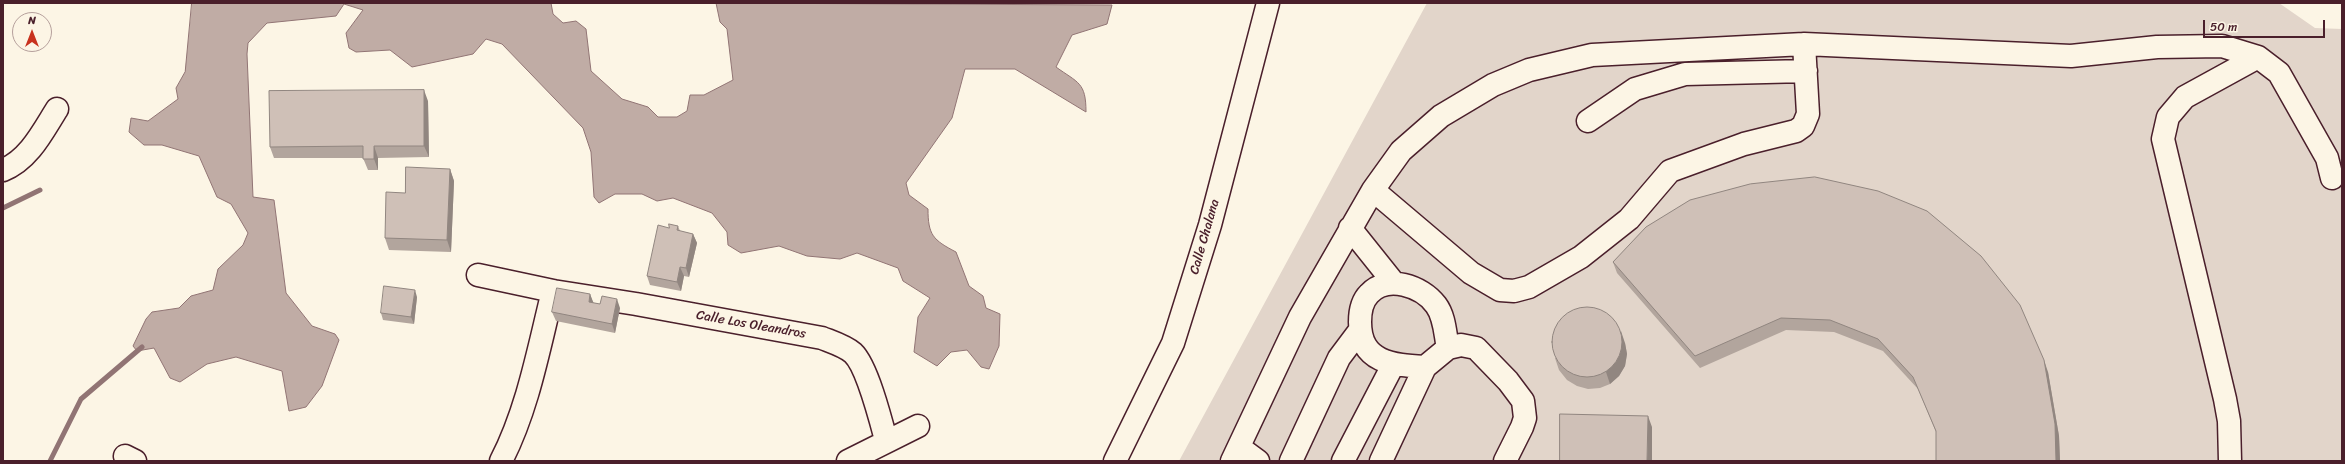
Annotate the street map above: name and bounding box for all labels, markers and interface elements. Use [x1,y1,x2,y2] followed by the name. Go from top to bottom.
[28,11,36,30] text: N
[12,12,52,52] north arrow
[2205,12,2327,38] scale bar
[2210,16,2237,38] text: 50 m
[1187,198,1223,276] street label: Calle Chalana
[695,308,807,342] street label: Calle Los Oleandros

